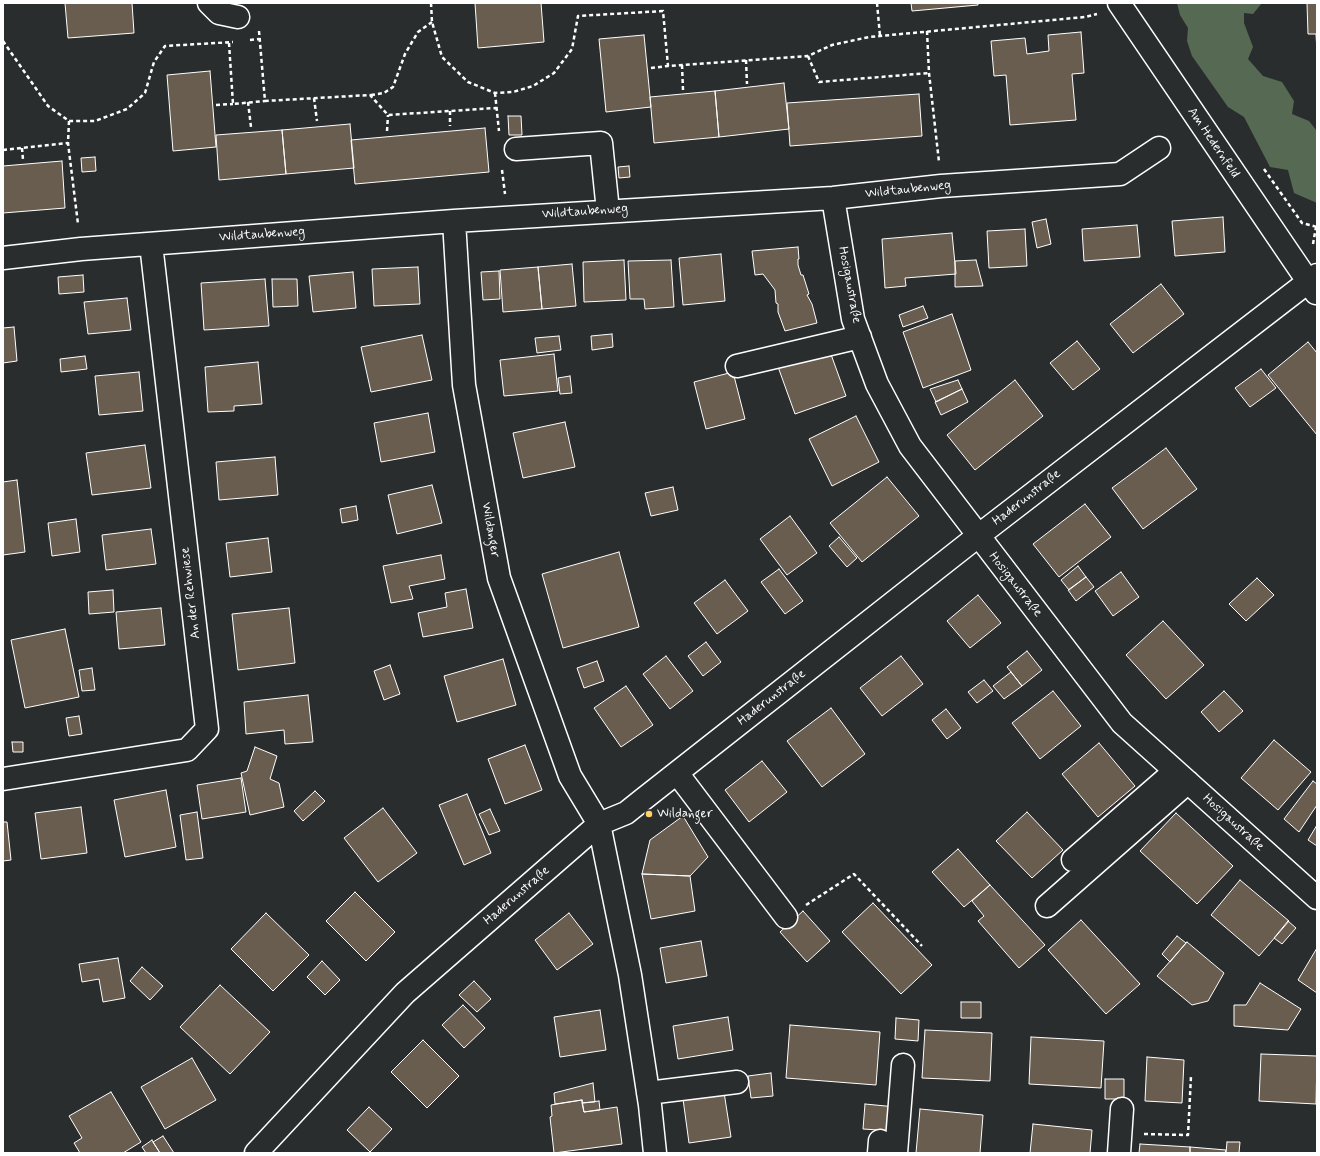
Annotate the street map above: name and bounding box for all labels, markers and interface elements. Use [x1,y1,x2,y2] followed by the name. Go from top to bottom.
[1184,105,1242,181] street label: Am Hedernfeld
[864,178,952,202] street label: Wildtaubenweg
[541,201,629,223] street label: Wildtaubenweg
[218,224,306,246] street label: Wildtaubenweg
[834,245,864,325] street label: Hosigaustraße
[990,467,1064,529] street label: Haderunstraße
[477,501,503,559] street label: Wildanger
[178,546,204,640] street label: An der Rehwiese
[985,549,1045,621] street label: Hosigaustraße
[735,667,809,729] street label: Haderunstraße
[1199,791,1267,855] street label: Hosigaustraße
[657,806,713,822] place label: Wildanger
[644,809,654,819] marker: Wildanger
[481,863,553,929] street label: Haderunstraße

